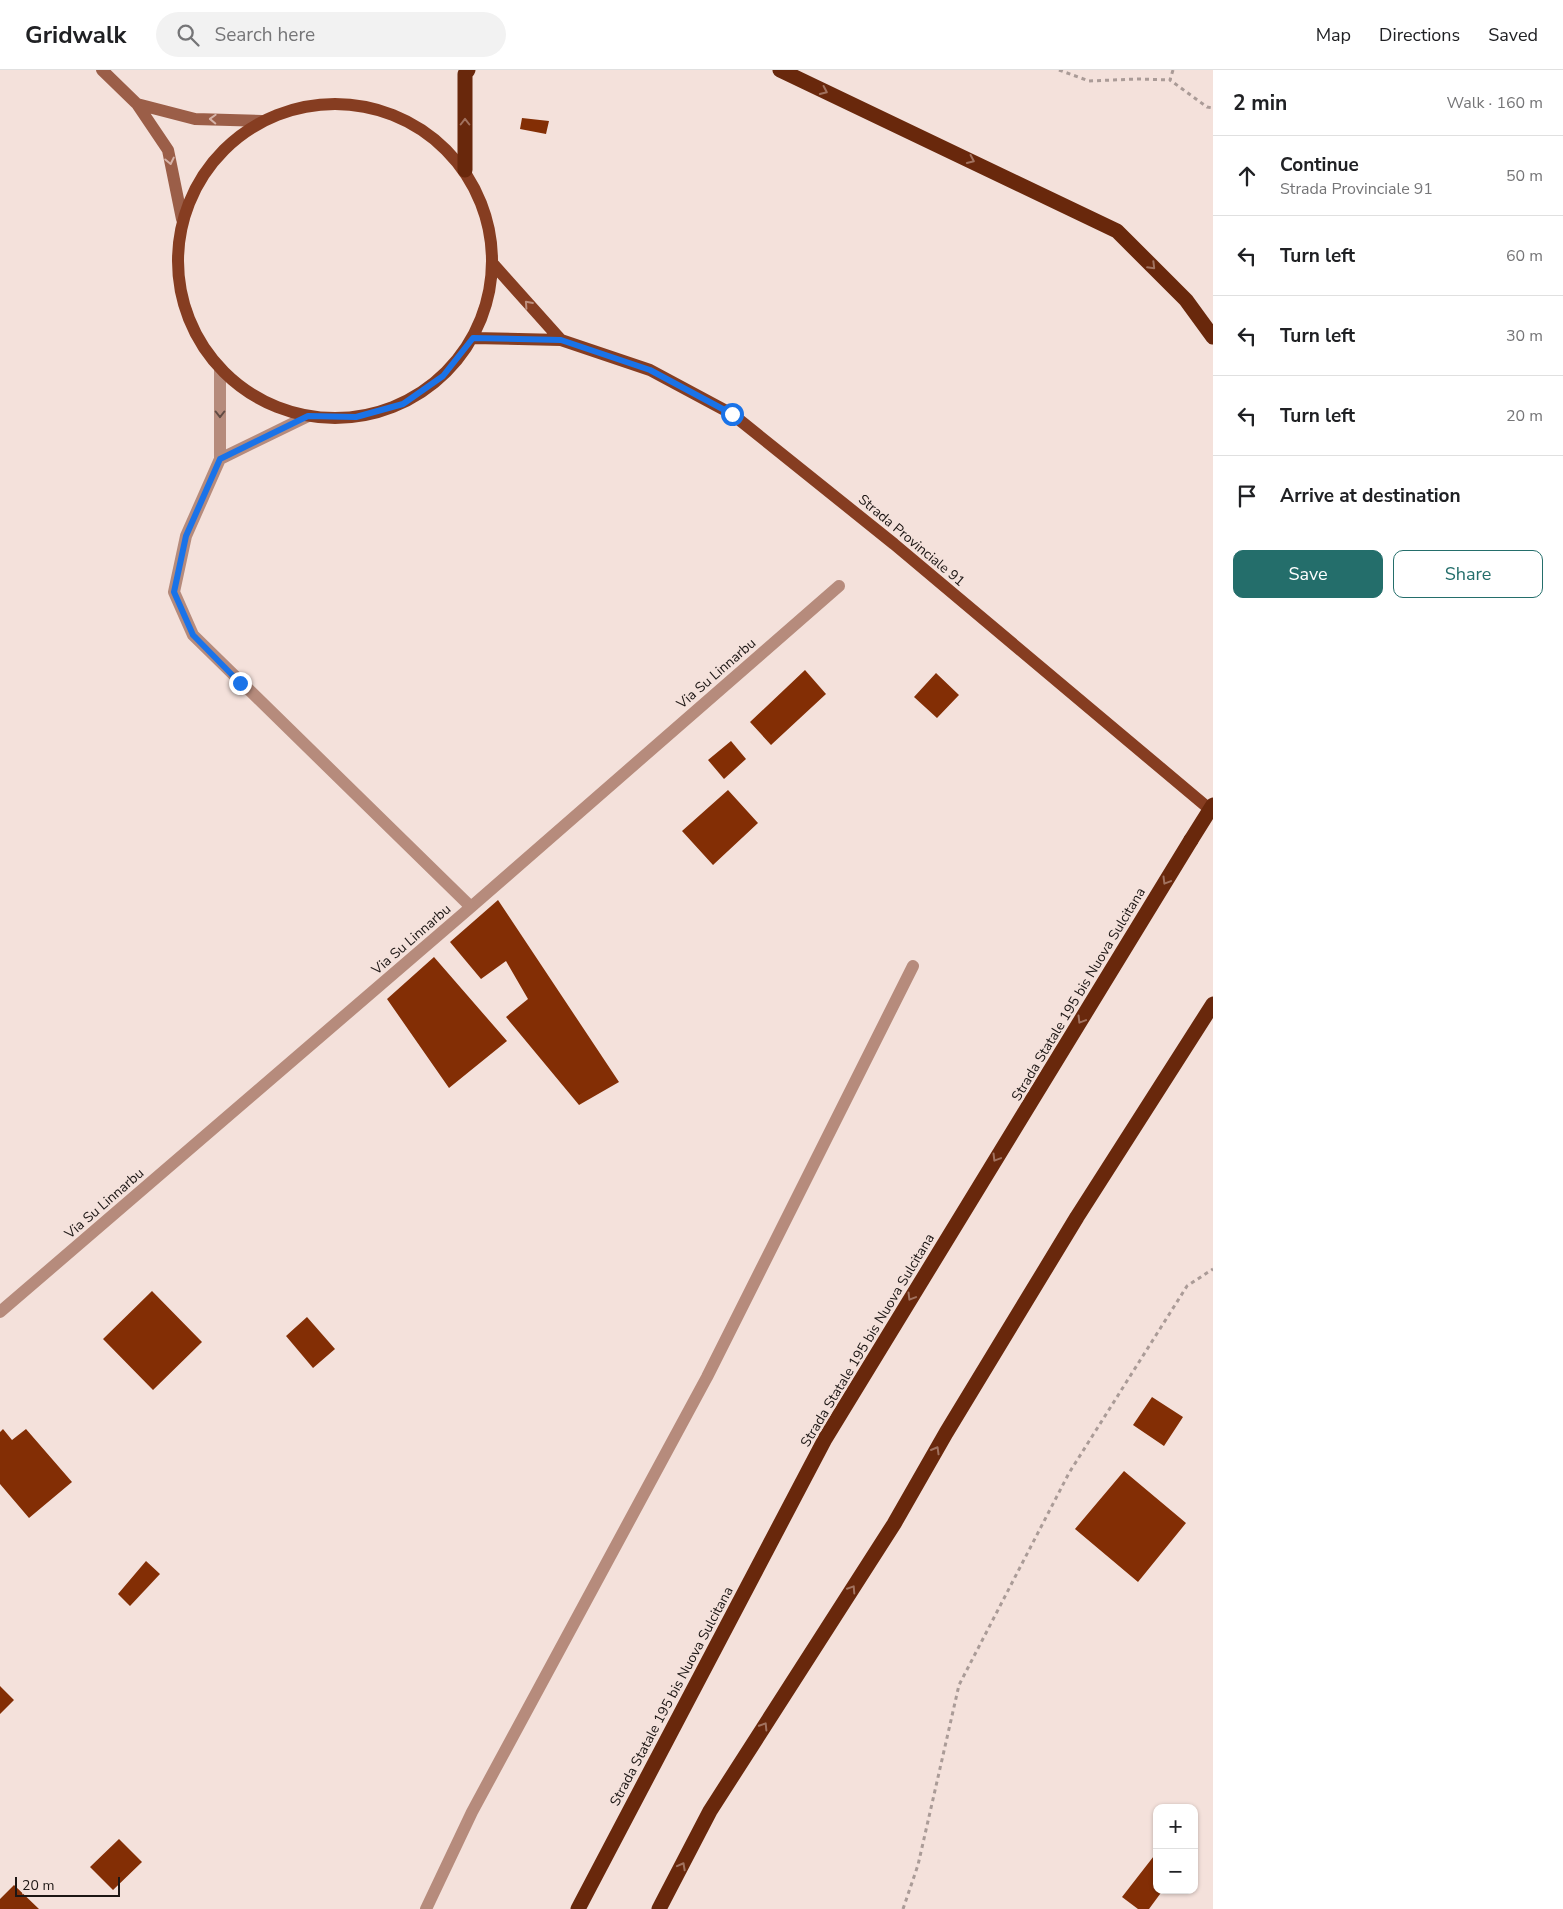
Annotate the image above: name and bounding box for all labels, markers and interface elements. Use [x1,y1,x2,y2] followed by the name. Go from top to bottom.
[156,12,506,57] search box
[25,19,126,51] text: Gridwalk
[174,21,202,49] icon: search
[214,22,315,48] text: Search here
[1316,23,1351,47] text: Map
[1379,23,1460,47] text: Directions
[1488,23,1538,47] text: Saved
[819,85,828,95] one-way arrow
[1233,89,1287,117] text: 2 min
[1447,92,1543,114] text: Walk · 160 m
[209,114,217,125] one-way arrow
[460,117,470,125] one-way arrow
[1280,152,1359,178] text: Continue
[966,154,975,164] one-way arrow
[164,156,175,165] one-way arrow
[1233,162,1261,190] icon: ahead
[1506,165,1543,187] text: 50 m
[1280,178,1433,200] text: Strada Provinciale 91
[1233,242,1261,270] icon: left
[1280,243,1355,269] text: Turn left
[1506,245,1543,267] text: 60 m
[1146,260,1155,269] one-way arrow
[525,300,534,309] one-way arrow
[1233,322,1261,350] icon: left
[1280,323,1355,349] text: Turn left
[1506,325,1543,347] text: 30 m
[1233,402,1261,430] icon: left
[721,403,744,426] route start
[1280,403,1355,429] text: Turn left
[1506,405,1543,427] text: 20 m
[215,410,225,418] one-way arrow
[1233,482,1261,510] icon: arrive
[1280,483,1461,509] text: Arrive at destination
[854,490,969,591] street label: Strada Provinciale 91
[1233,550,1383,598] button: Save
[1393,550,1543,598] button: Share
[672,634,760,714] street label: Via Su Linnarbu
[229,672,252,695] route end
[1162,876,1172,885] one-way arrow
[1007,884,1150,1105] street label: Strada Statale 195 bis Nuova Sulcitana
[367,900,455,980] street label: Via Su Linnarbu
[1078,1014,1087,1023] one-way arrow
[993,1153,1003,1162] one-way arrow
[60,1164,148,1244] street label: Via Su Linnarbu
[796,1230,939,1451] street label: Strada Statale 195 bis Nuova Sulcitana
[908,1292,918,1301] one-way arrow
[930,1447,940,1456] one-way arrow
[605,1583,738,1809] street label: Strada Statale 195 bis Nuova Sulcitana
[845,1585,855,1594] one-way arrow
[758,1722,767,1731] one-way arrow
[1153,1804,1198,1894] map controls
[1153,1804,1198,1849] button: +
[1153,1849,1198,1894] button: −
[676,1862,686,1871] one-way arrow
[15,1874,120,1897] scale bar
[22,1876,54,1895] text: 20 m

